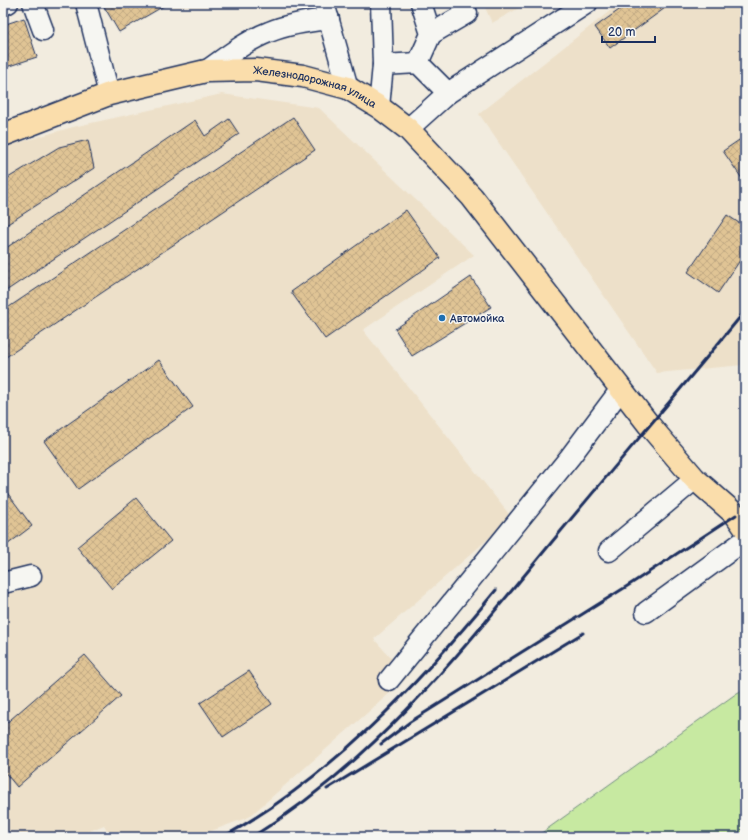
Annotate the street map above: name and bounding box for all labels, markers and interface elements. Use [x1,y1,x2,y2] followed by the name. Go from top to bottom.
[602,18,655,44] scale bar
[608,25,635,40] text: 20 m
[252,63,379,111] street label: Железнодорожная улица
[449,312,505,325] place label: Автомойка
[437,313,447,323] marker: Автомойка

